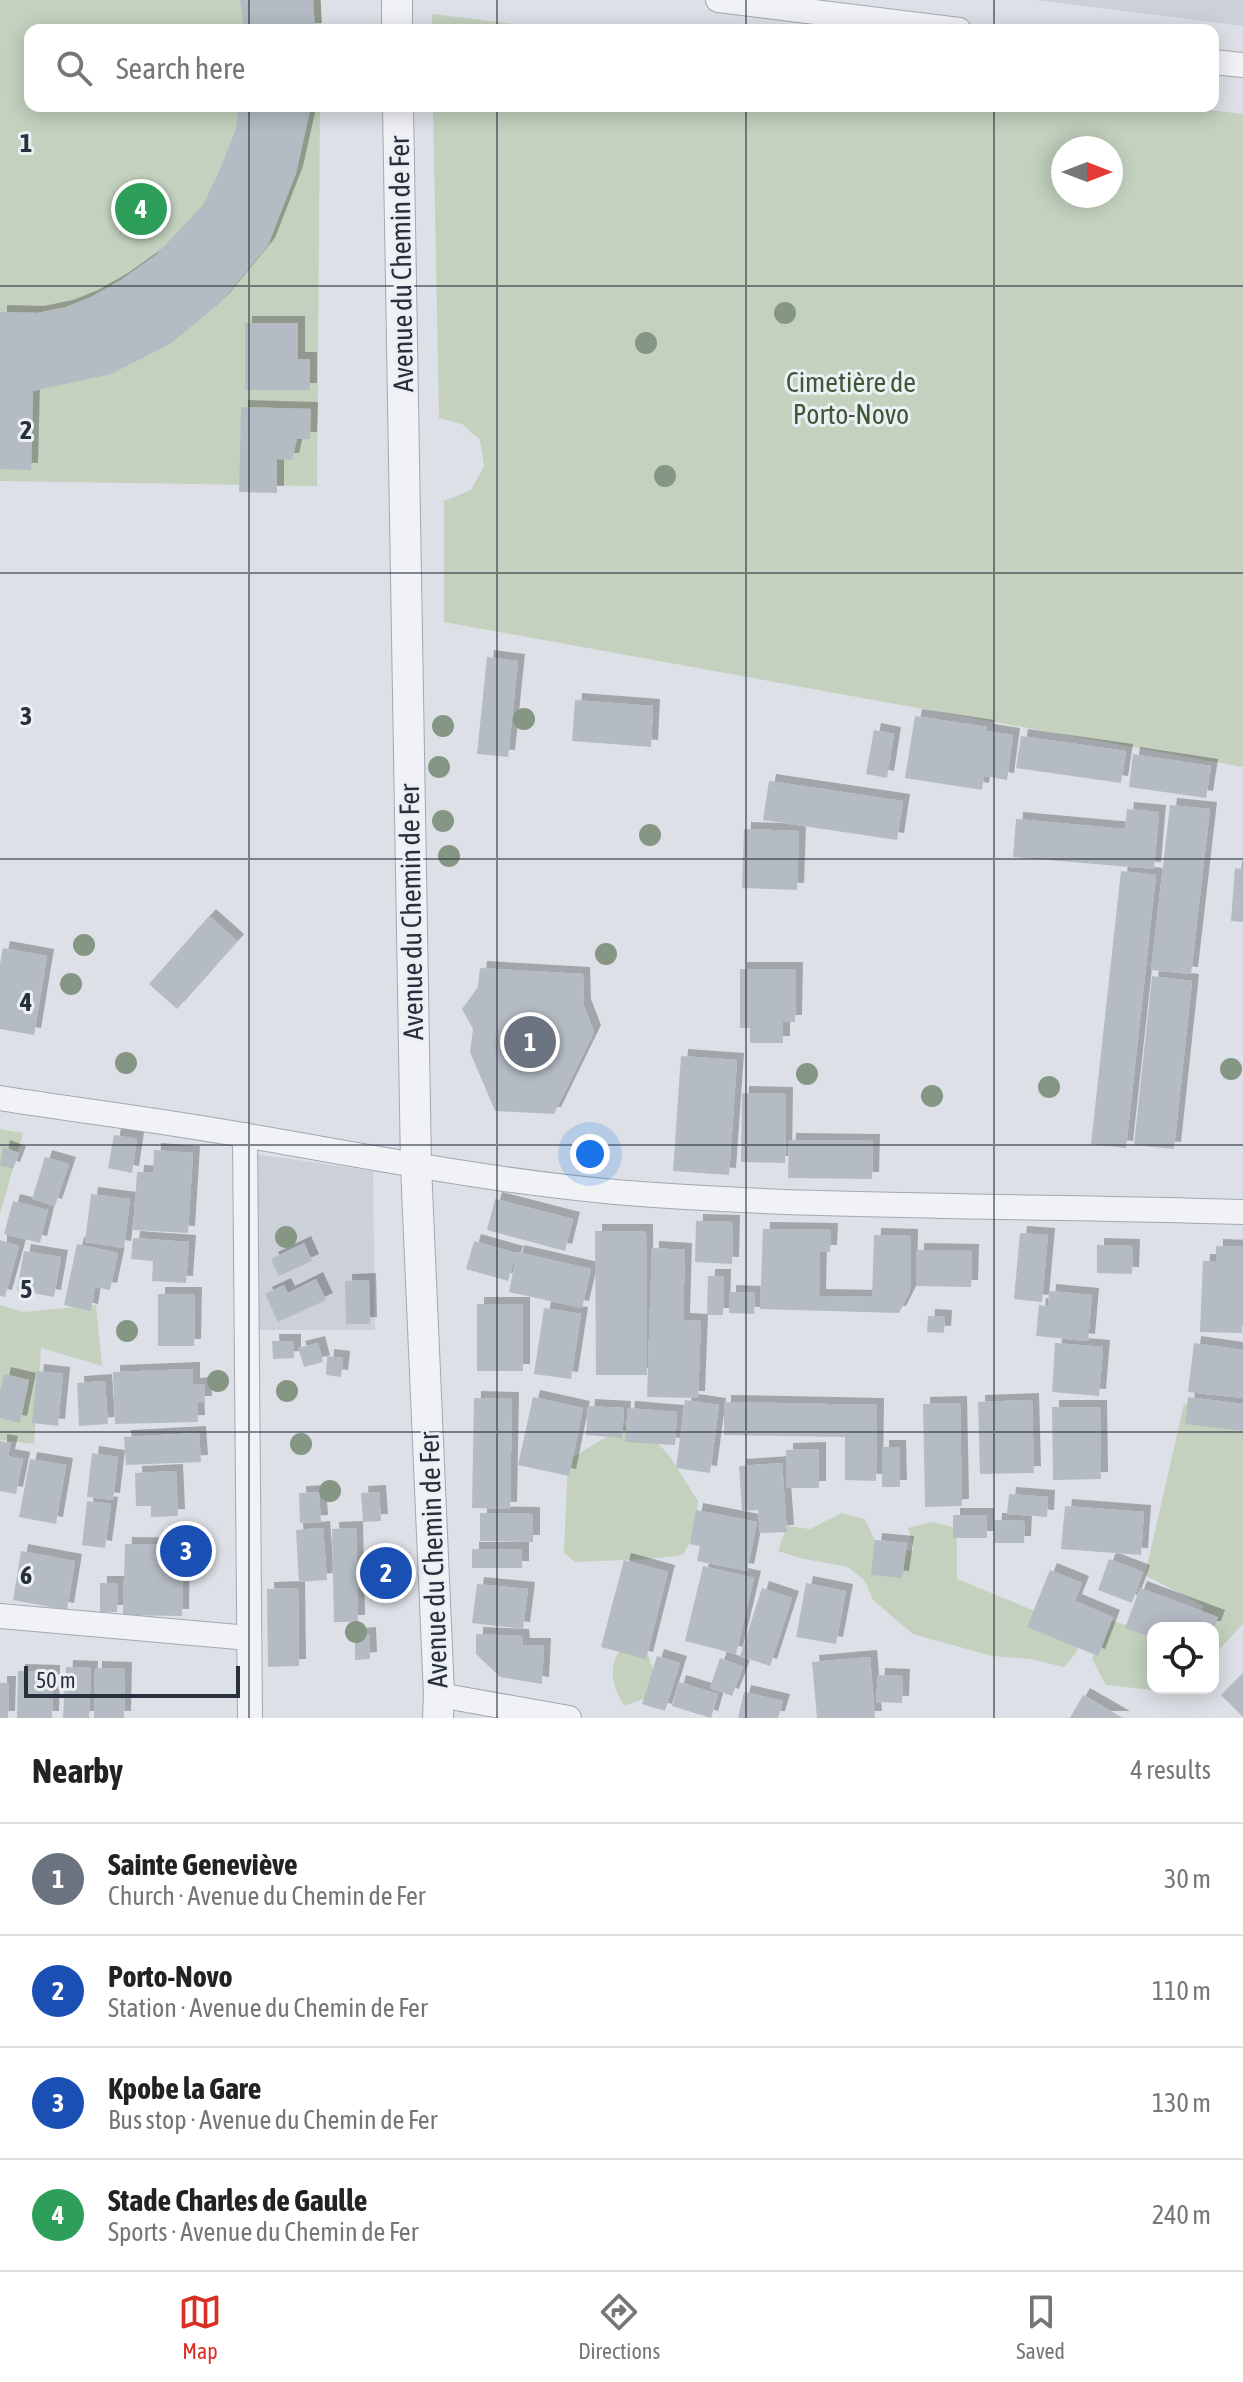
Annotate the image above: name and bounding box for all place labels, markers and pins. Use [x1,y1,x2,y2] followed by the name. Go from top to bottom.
[115,179,167,239] pin: 4
[504,1012,556,1072] pin: 1
[160,1521,212,1581] pin: 3
[360,1543,412,1603] pin: 2

